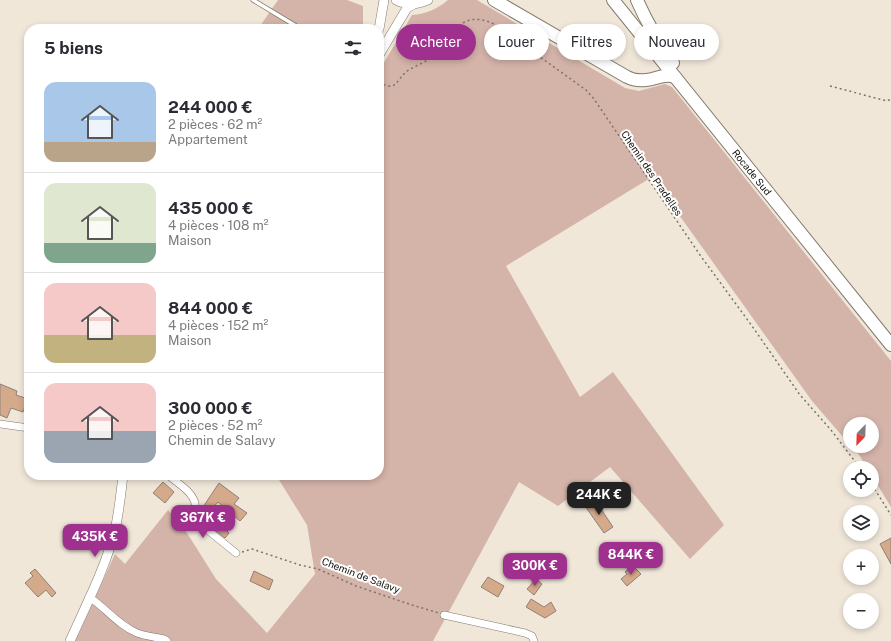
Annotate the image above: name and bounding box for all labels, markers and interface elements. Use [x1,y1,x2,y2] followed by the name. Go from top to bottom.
[396,24,476,60] chip: Acheter
[484,24,549,60] chip: Louer
[557,24,626,60] chip: Filtres
[634,24,719,60] chip: Nouveau
[342,37,364,59] icon: filters
[44,38,103,58] text: 5 biens
[168,97,253,117] text: 244 000 €
[76,98,124,146] icon: home
[168,117,262,132] text: 2 pièces · 62 m²
[619,128,685,218] street label: Chemin des Pradelles
[168,132,248,147] text: Appartement
[730,147,774,197] street label: Rocade Sud
[168,198,253,218] text: 435 000 €
[76,199,124,247] icon: home
[168,218,269,233] text: 4 pièces · 108 m²
[168,233,211,248] text: Maison
[168,298,253,318] text: 844 000 €
[76,299,124,347] icon: home
[168,318,268,333] text: 4 pièces · 152 m²
[168,333,211,348] text: Maison
[168,398,253,418] text: 300 000 €
[76,399,124,447] icon: home
[843,417,879,453] north arrow
[843,417,879,629] map controls
[168,418,263,433] text: 2 pièces · 52 m²
[168,433,275,448] text: Chemin de Salavy
[843,461,879,497] button: locate
[566,482,632,516] pin: 244K €
[576,487,622,502] text: 244K €
[170,505,236,539] pin: 367K €
[843,505,879,541] button: layers
[180,510,226,525] text: 367K €
[62,524,128,558] pin: 435K €
[72,529,118,544] text: 435K €
[598,542,664,576] pin: 844K €
[608,547,654,562] text: 844K €
[843,549,879,585] button: +
[502,553,568,587] pin: 300K €
[320,555,402,596] street label: Chemin de Salavy
[512,558,558,573] text: 300K €
[843,593,879,629] button: −

